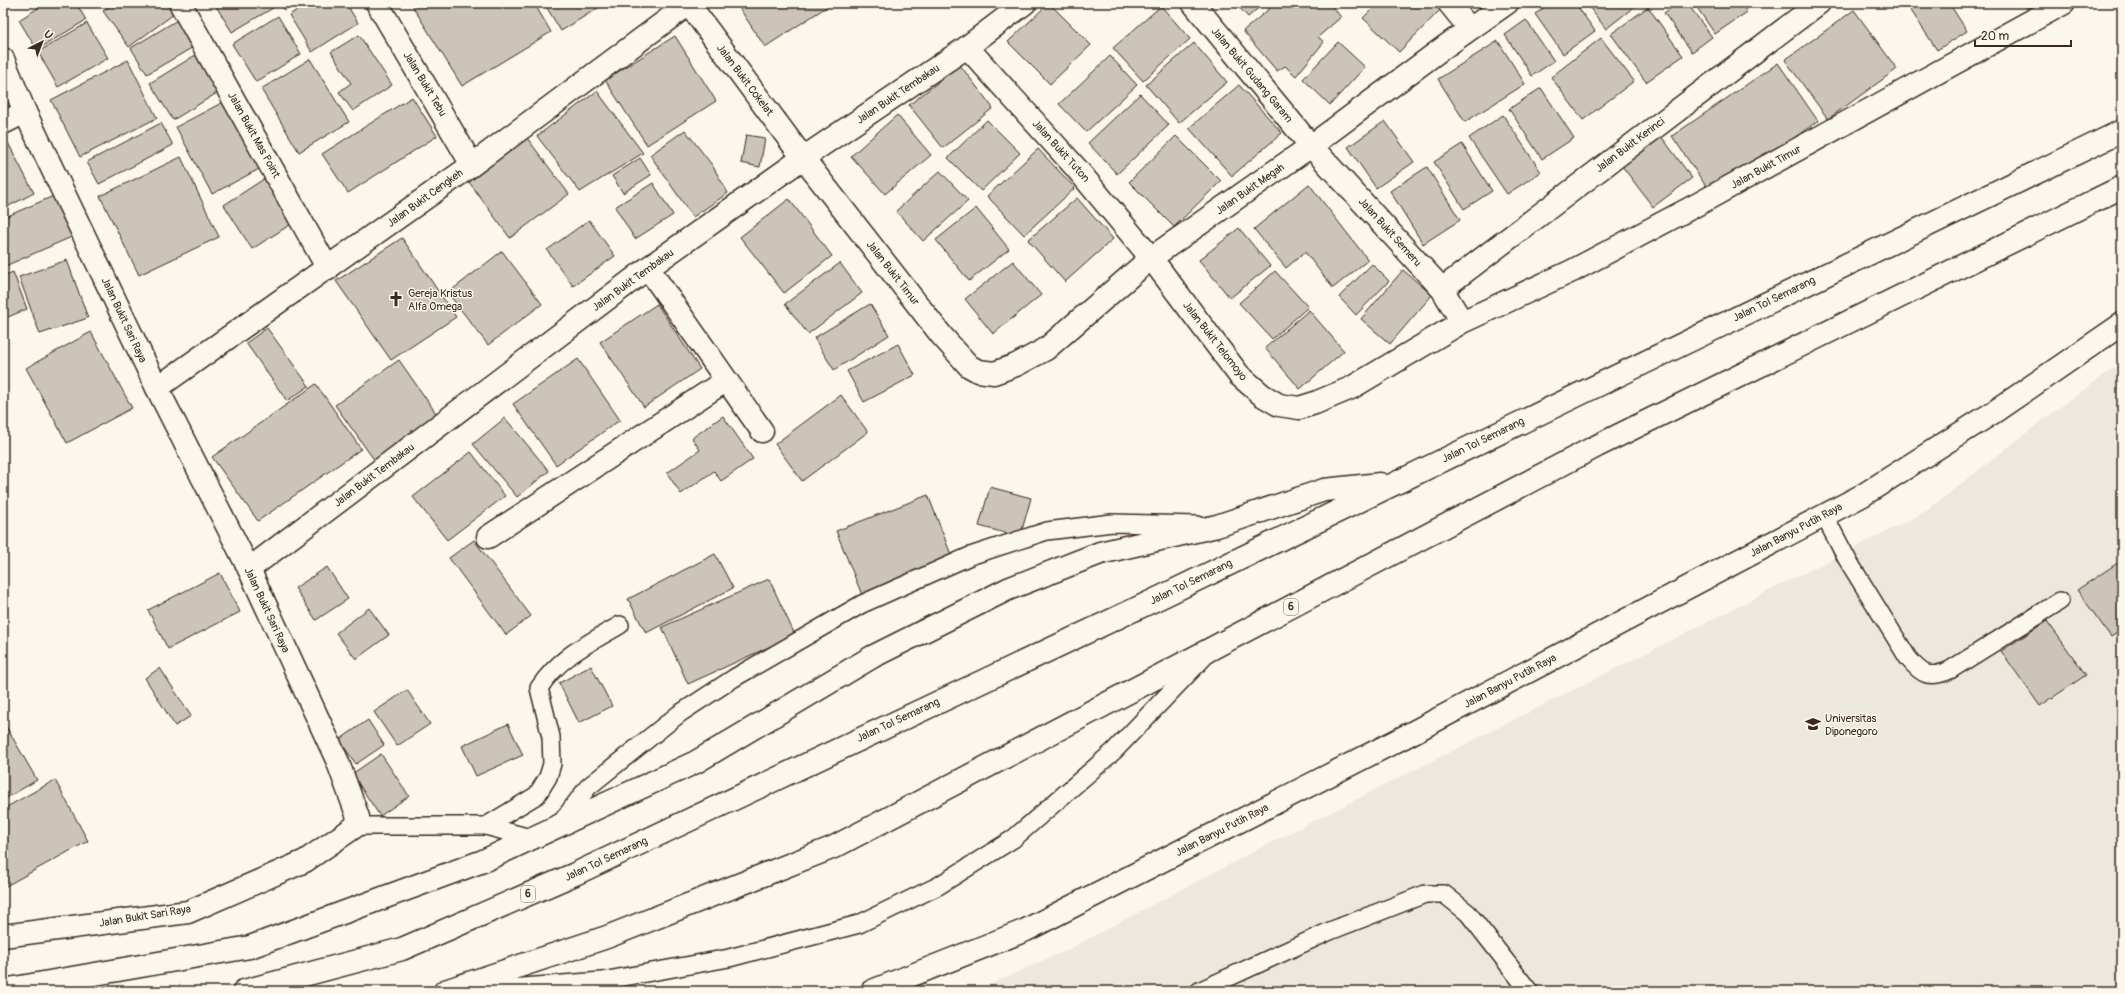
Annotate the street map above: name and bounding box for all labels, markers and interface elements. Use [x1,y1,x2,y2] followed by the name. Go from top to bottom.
[22,22,62,62] north arrow
[1975,22,2071,48] scale bar
[1208,25,1296,125] street label: Jalan Bukit Gudang Garam
[41,28,55,42] text: U
[1981,29,2010,44] text: 20 m
[714,42,776,119] street label: Jalan Bukit Cokelat
[401,49,449,119] street label: Jalan Bukit Tebu
[854,61,942,127] street label: Jalan Bukit Tembakau
[225,90,283,181] street label: Jalan Bukit Mas Point
[1593,115,1667,175] street label: Jalan Bukit Kerinci
[1030,117,1092,185] street label: Jalan Bukit Tuton
[1728,142,1804,192] street label: Jalan Bukit Timur
[1213,161,1287,217] street label: Jalan Bukit Megah
[385,166,465,230] street label: Jalan Bukit Cengkeh
[1356,195,1424,269] street label: Jalan Bukit Semeru
[864,238,922,308] street label: Jalan Bukit Timur
[590,246,676,314] street label: Jalan Bukit Tembakau
[1731,273,1818,325] street label: Jalan Tol Semarang
[99,275,149,365] street label: Jalan Bukit Sari Raya
[408,287,472,313] place label: Gereja Kristus Alfa Omega
[387,290,405,308] church icon: Gereja Kristus Alfa Omega
[1180,299,1250,383] street label: Jalan Bukit Telomoyo
[1440,414,1527,466] street label: Jalan Tol Semarang
[331,440,417,510] street label: Jalan Bukit Tembakau
[1748,500,1844,560] street label: Jalan Banyu Putih Raya
[1148,556,1235,608] street label: Jalan Tol Semarang
[242,565,292,655] street label: Jalan Bukit Sari Raya
[1284,599,1298,615] road number: 6
[1462,651,1558,711] street label: Jalan Banyu Putih Raya
[854,695,942,745] street label: Jalan Tol Semarang
[1825,712,1878,738] place label: Universitas Diponegoro
[1804,715,1822,733] school or university icon: Universitas Diponegoro
[1173,801,1271,859] street label: Jalan Banyu Putih Raya
[562,834,650,884] street label: Jalan Tol Semarang
[521,886,535,902] road number: 6
[98,902,192,930] street label: Jalan Bukit Sari Raya

